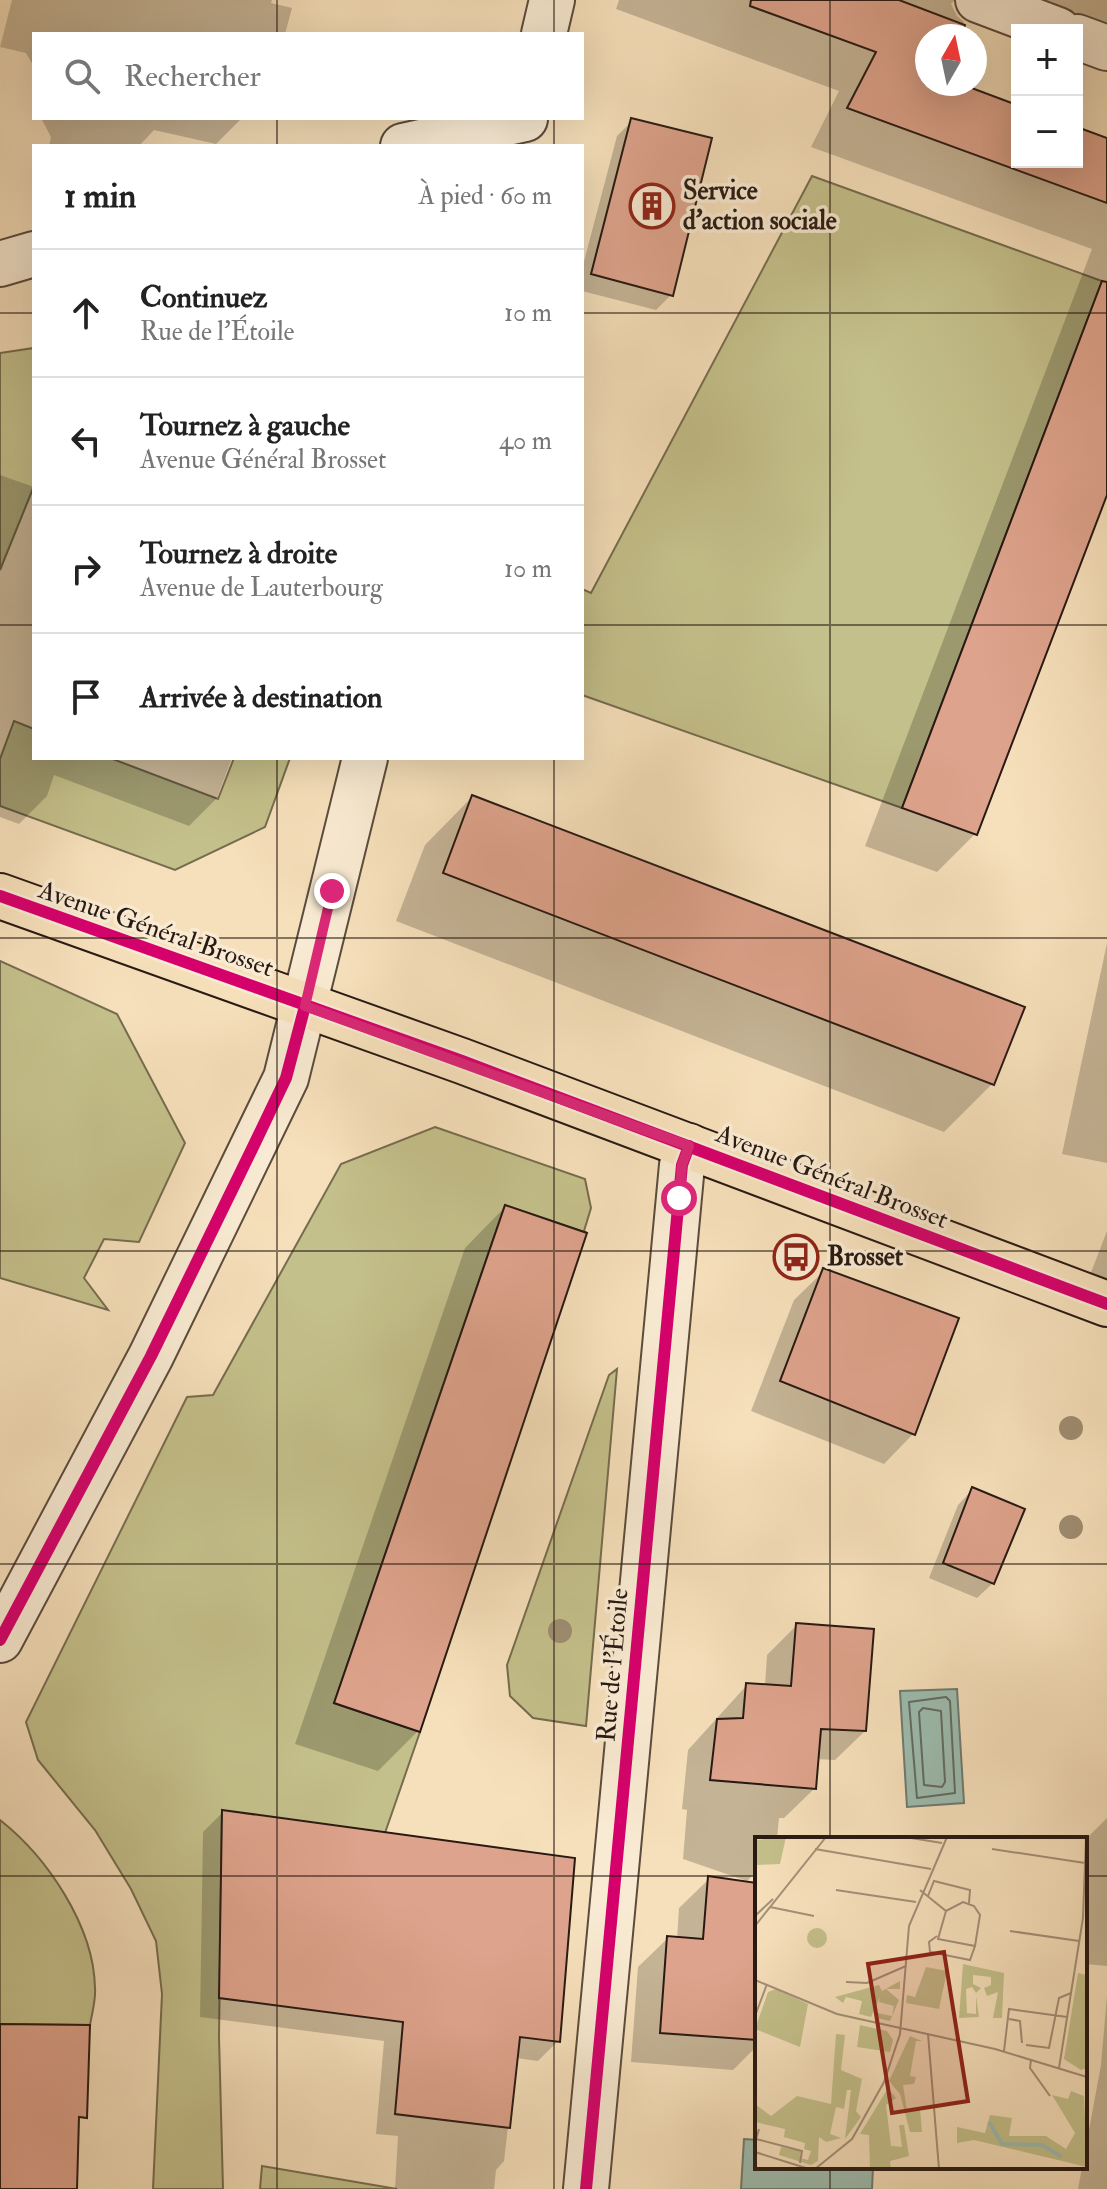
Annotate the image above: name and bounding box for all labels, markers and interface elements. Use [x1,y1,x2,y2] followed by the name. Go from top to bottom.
[915,24,987,96] north arrow
[1011,24,1083,168] map controls
[1011,24,1083,96] button: +
[32,32,584,120] search box
[60,54,104,98] icon: search
[124,58,261,95] text: Rechercher
[1011,96,1083,168] button: −
[64,175,136,218] text: 1 min
[683,175,837,237] place label: Service d'action sociale
[418,180,552,212] text: À pied · 60 m
[628,182,676,230] building icon: Service d'action sociale
[140,279,267,316] text: Continuez
[64,291,108,335] icon: ahead
[504,297,552,329] text: 10 m
[140,316,294,348] text: Rue de l'Étoile
[140,407,350,444] text: Tournez à gauche
[64,419,108,463] icon: left
[499,425,552,457] text: 40 m
[140,444,386,476] text: Avenue Général Brosset
[140,535,337,572] text: Tournez à droite
[64,547,108,591] icon: right
[504,553,552,585] text: 10 m
[140,572,383,604] text: Avenue de Lauterbourg
[64,675,108,719] icon: arrive
[140,679,383,716] text: Arrivée à destination
[33,873,278,984] street label: Avenue Général Brosset
[314,873,350,909] route end
[710,1118,953,1236] street label: Avenue Général Brosset
[661,1180,697,1216] route start
[772,1233,820,1281] bus stop icon: Brosset
[827,1241,904,1273] place label: Brosset
[588,1586,636,1743] street label: Rue de l'Étoile
[755,1837,1087,2169] inset map

